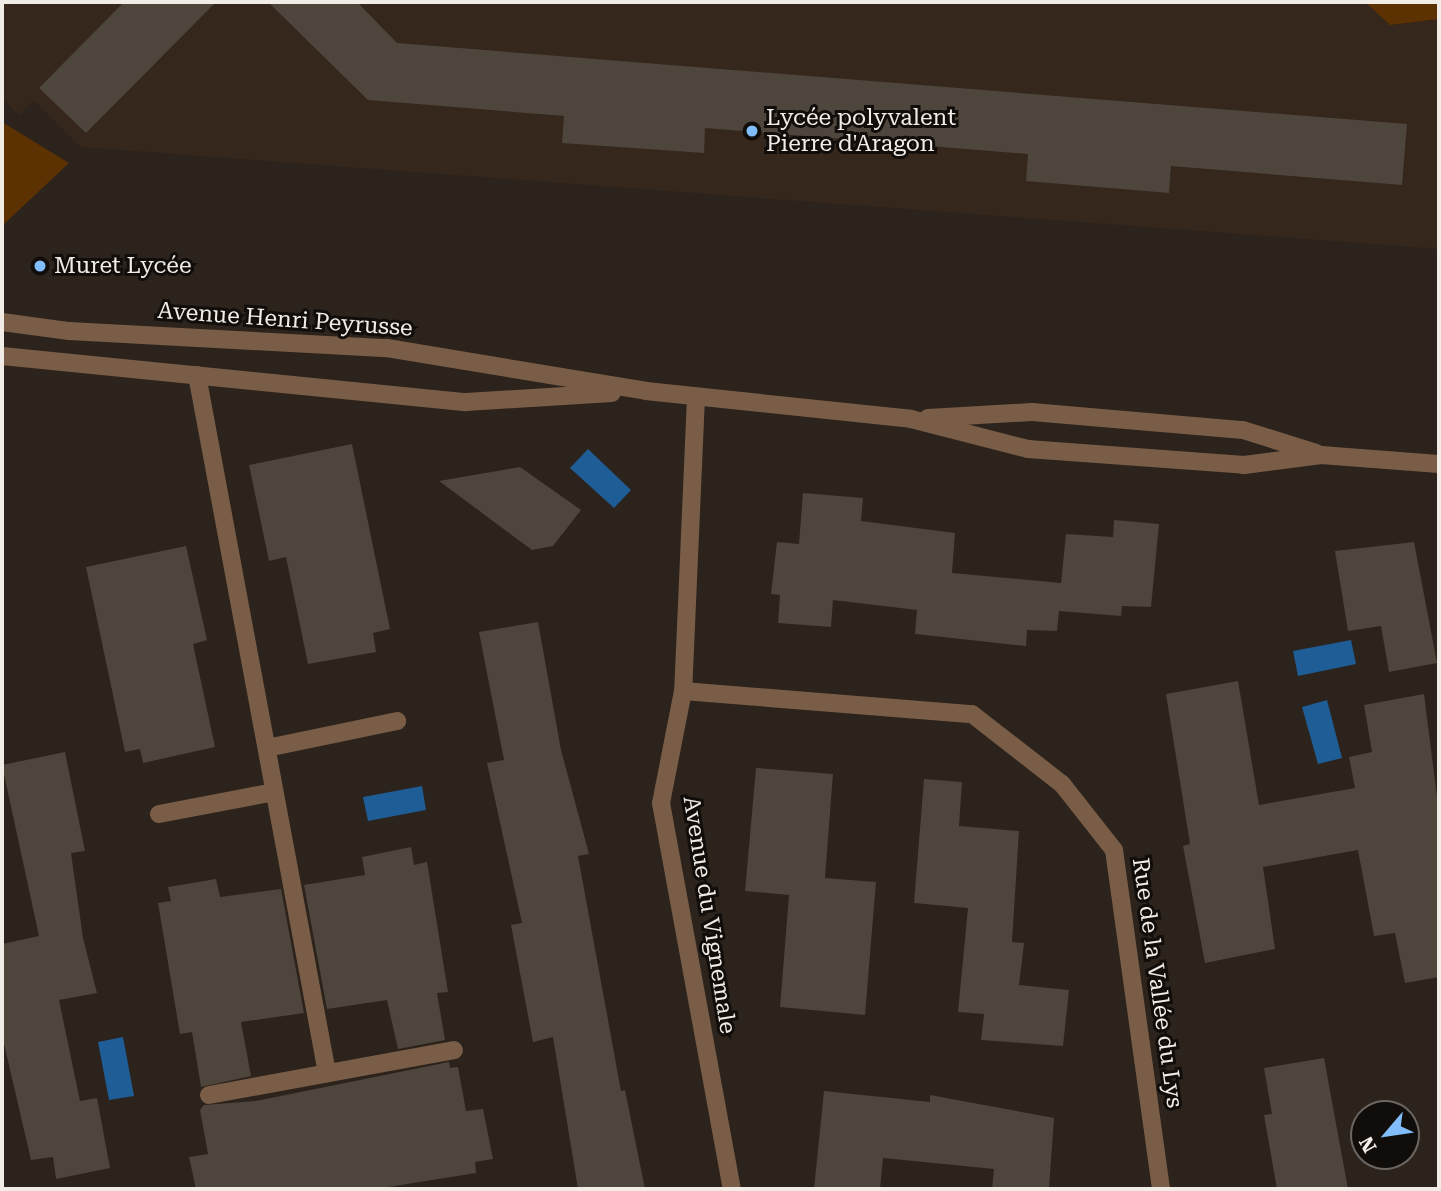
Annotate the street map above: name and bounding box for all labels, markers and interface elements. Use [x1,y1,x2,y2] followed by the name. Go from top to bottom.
[766,104,956,158] place label: Lycée polyvalent Pierre d'Aragon
[744,123,760,139] marker: Lycée polyvalent Pierre d'Aragon
[54,252,192,280] place label: Muret Lycée
[32,258,48,274] marker: Muret Lycée
[157,297,413,343] street label: Avenue Henri Peyrusse
[677,794,741,1036] street label: Avenue du Vignemale
[1126,856,1188,1110] street label: Rue de la Vallée du Lys
[1350,1100,1420,1170] north arrow
[1354,1132,1382,1156] text: N

